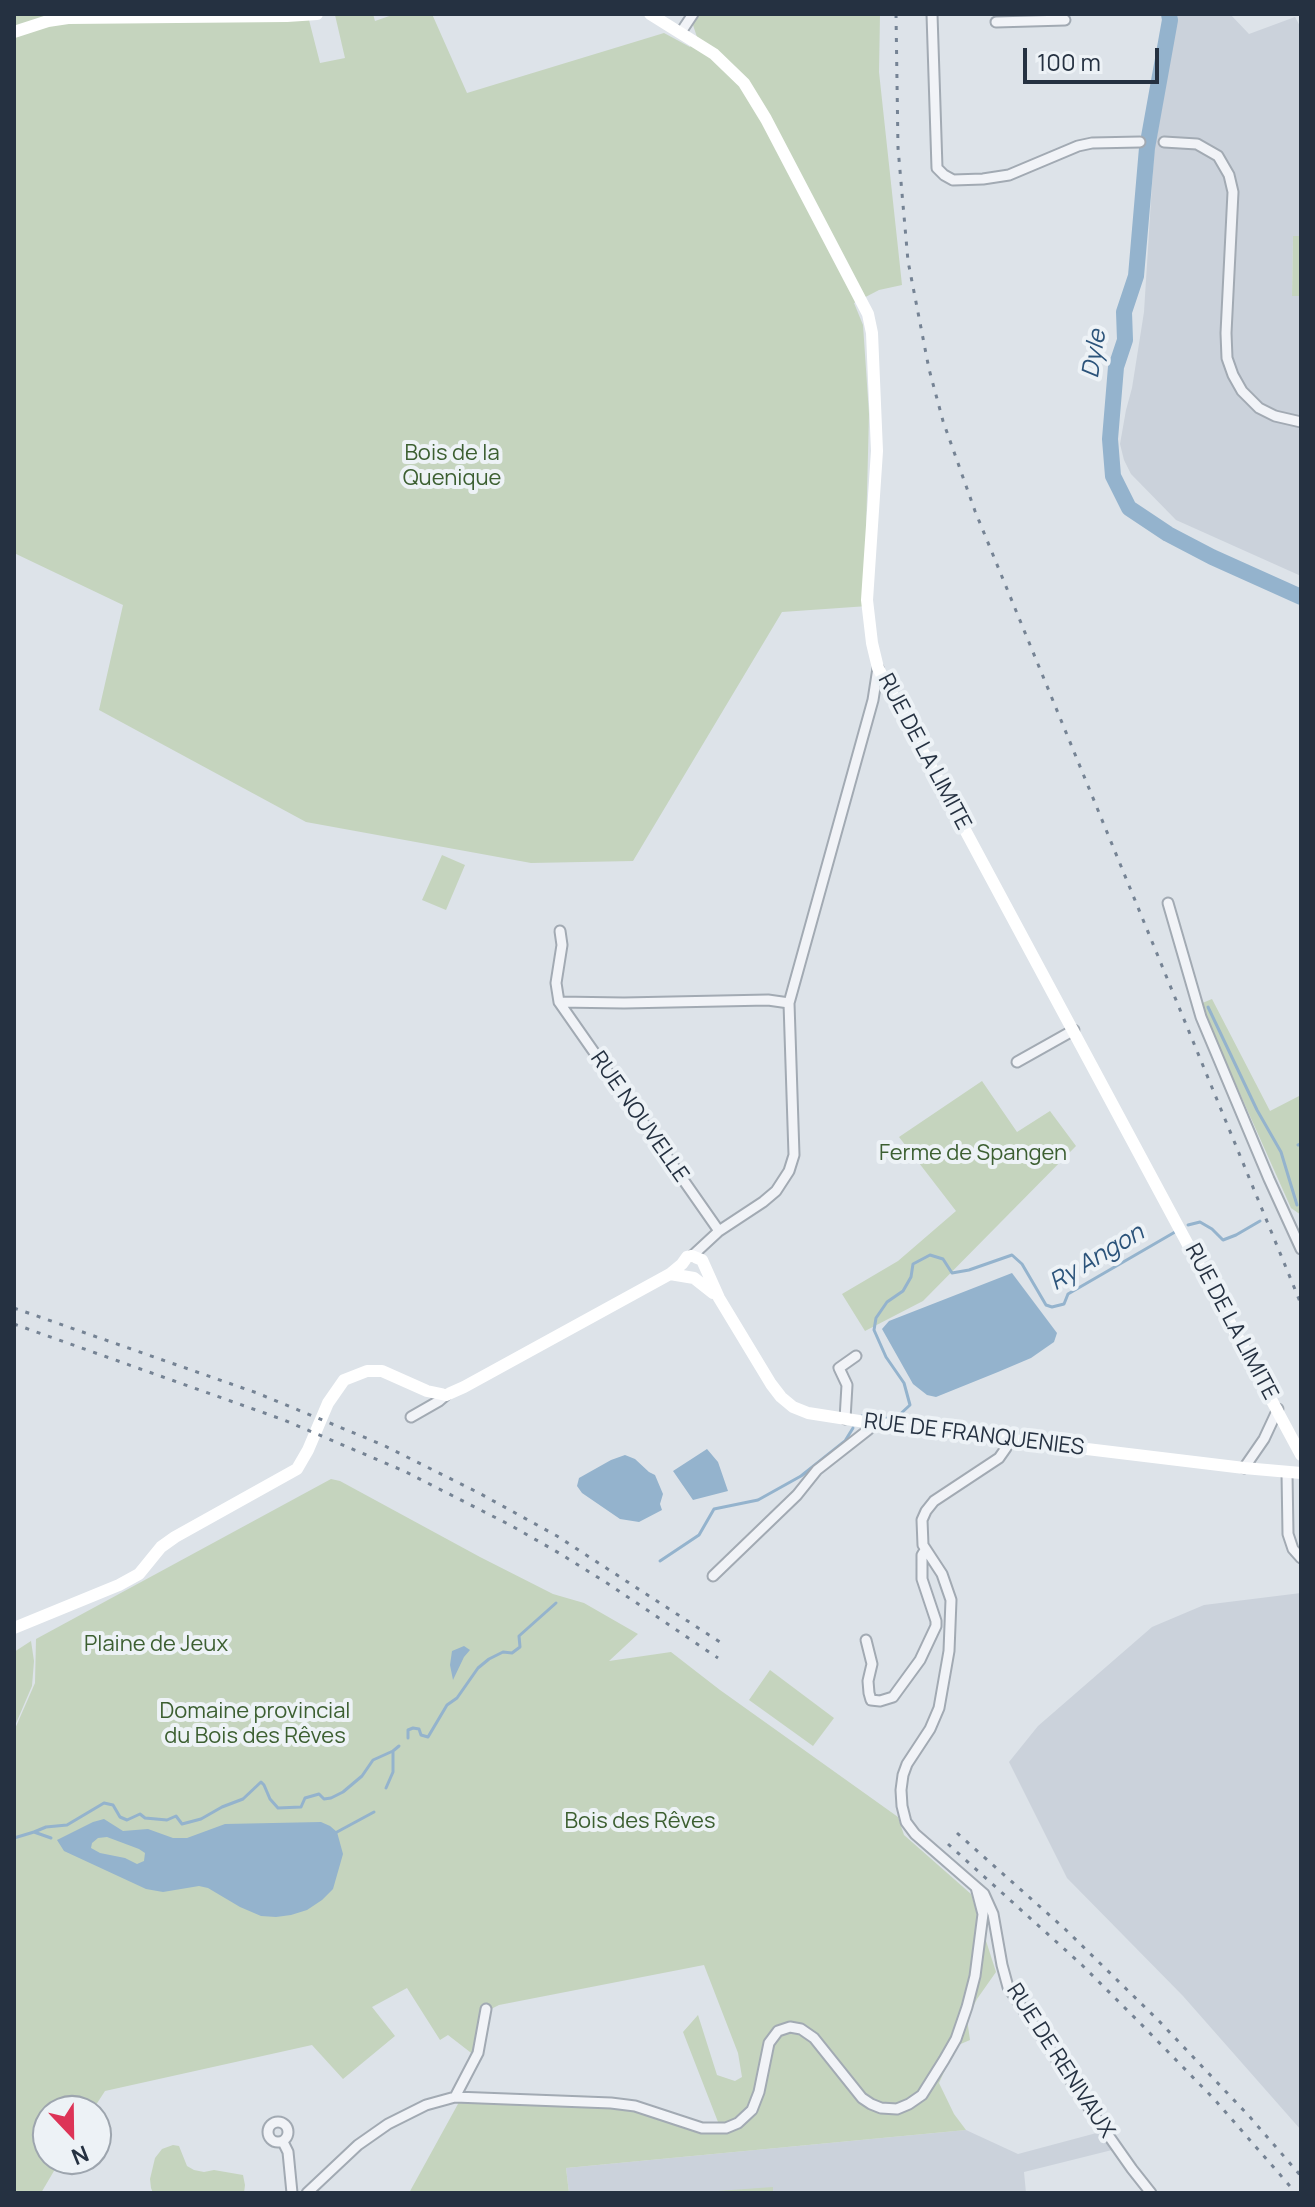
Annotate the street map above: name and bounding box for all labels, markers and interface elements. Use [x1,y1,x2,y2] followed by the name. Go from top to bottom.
[1027,32,1163,82] scale bar
[1037,45,1101,78] text: 100 m
[1077,328,1113,380] water label: Dyle
[403,441,501,492] park label: Bois de la Quenique
[872,669,976,835] street label: RUE DE LA LIMITE
[584,1047,694,1187] street label: RUE NOUVELLE
[879,1141,1067,1167] park label: Ferme de Spangen
[1045,1219,1149,1297] water label: Ry Angon
[1179,1239,1283,1405] street label: RUE DE LA LIMITE
[862,1408,1086,1462] street label: RUE DE FRANQUENIES
[84,1632,228,1658] park label: Plaine de Jeux
[159,1699,351,1750] park label: Domaine provincial du Bois des Rêves
[565,1809,715,1835] park label: Bois des Rêves
[1000,1979,1120,2143] street label: RUE DE RENIVAUX
[32,2095,112,2175] north arrow
[67,2139,93,2172] text: N

